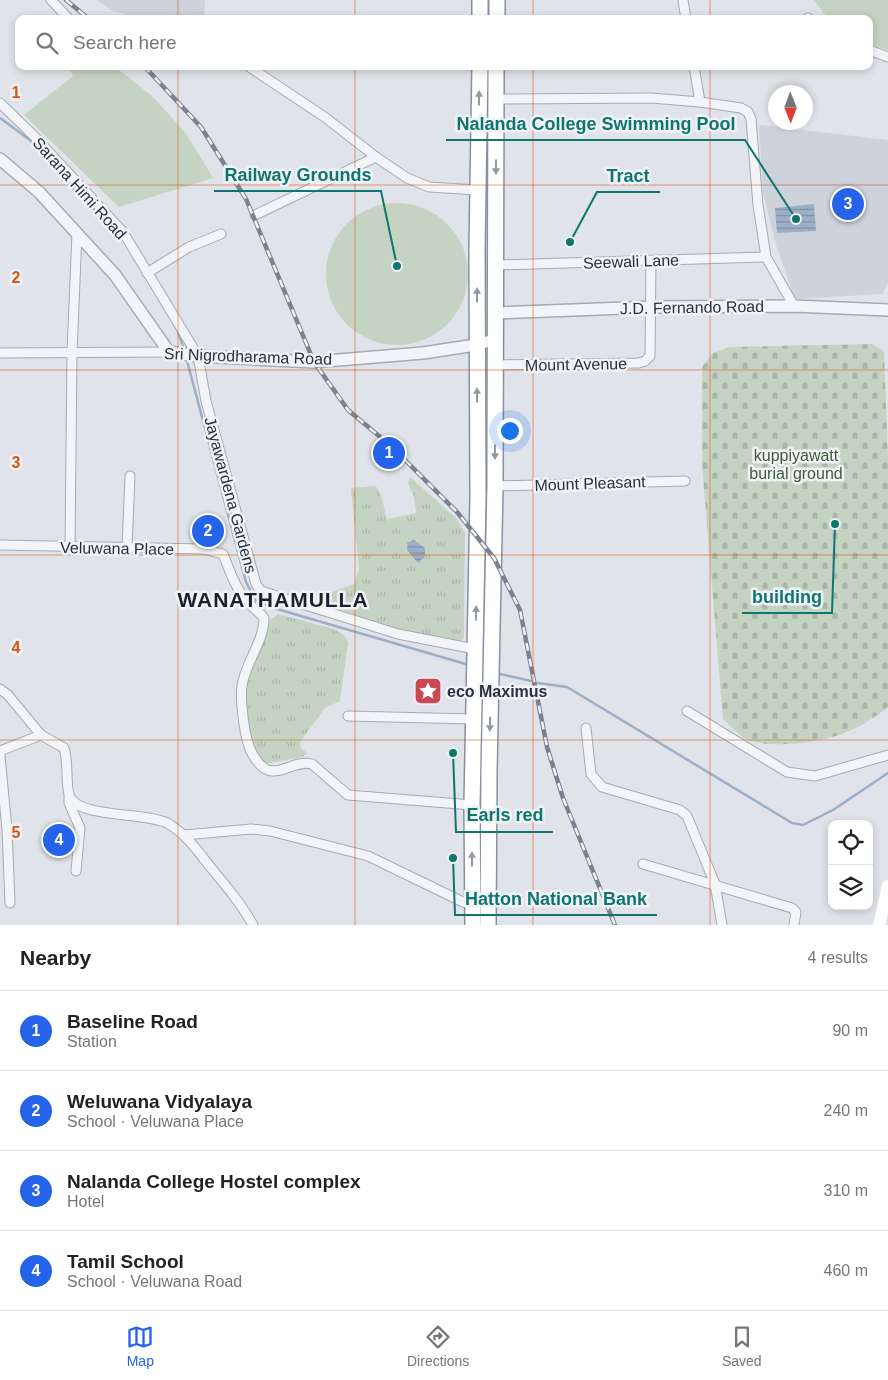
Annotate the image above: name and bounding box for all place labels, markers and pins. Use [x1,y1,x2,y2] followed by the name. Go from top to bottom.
[446,107,745,140] callout: Nalanda College Swimming Pool
[214,158,381,191] callout: Railway Grounds
[597,159,660,192] callout: Tract
[832,185,864,223] pin: 3
[373,434,405,472] pin: 1
[192,512,224,550] pin: 2
[742,580,832,613] callout: building
[413,676,443,706] place icon: eco Maximus
[447,683,548,700] place label: eco Maximus
[456,799,553,832] callout: Earls red
[43,821,75,859] pin: 4
[455,882,657,915] callout: Hatton National Bank

